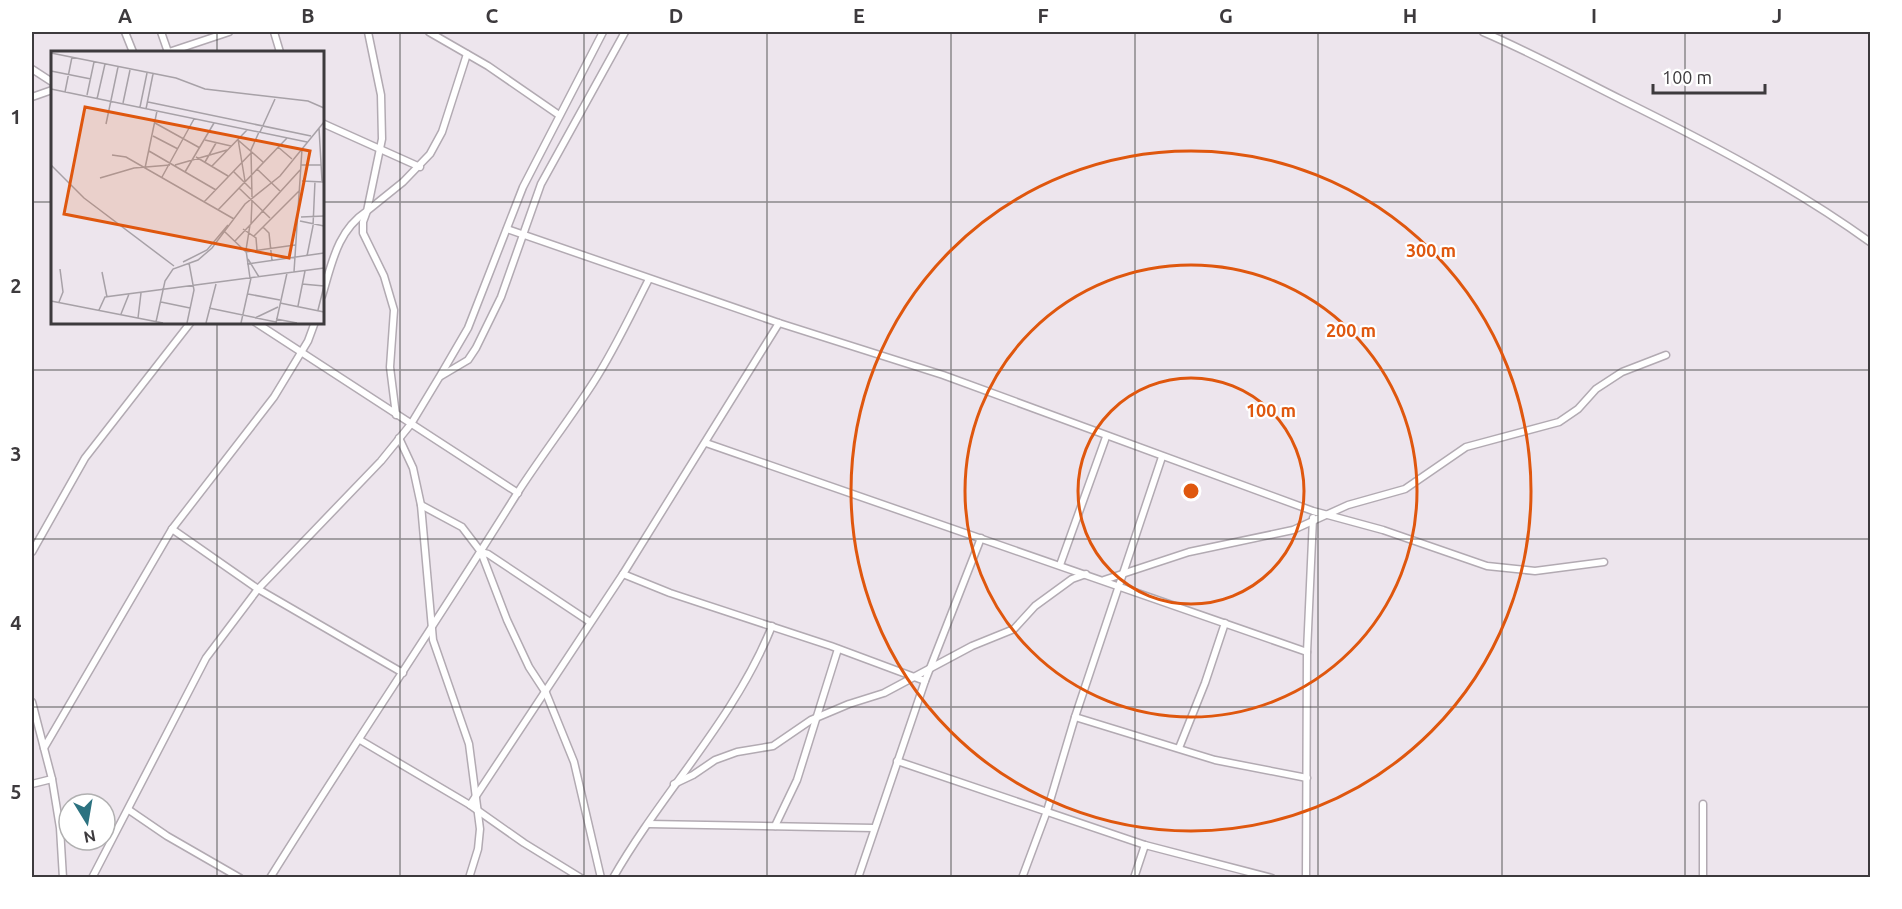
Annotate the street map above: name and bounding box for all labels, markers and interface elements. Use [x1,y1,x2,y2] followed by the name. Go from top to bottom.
[118,4,132,27] text: A
[301,4,315,27] text: B
[486,4,499,27] text: C
[669,4,683,27] text: D
[853,4,865,27] text: E
[1037,4,1049,27] text: F
[1219,4,1233,27] text: G
[1403,4,1417,27] text: H
[1591,4,1597,27] text: I
[1772,4,1782,27] text: J
[51,51,324,324] inset map
[1653,57,1766,95] scale bar
[1662,67,1712,87] text: 100 m
[10,105,22,128] text: 1
[1406,240,1456,260] text: 300 m
[10,274,22,297] text: 2
[1326,320,1376,340] text: 200 m
[1246,400,1296,420] text: 100 m
[10,442,22,465] text: 3
[1181,481,1201,501] centre of rings
[10,611,22,634] text: 4
[10,780,22,803] text: 5
[57,792,117,852] north arrow
[82,827,97,847] text: N

